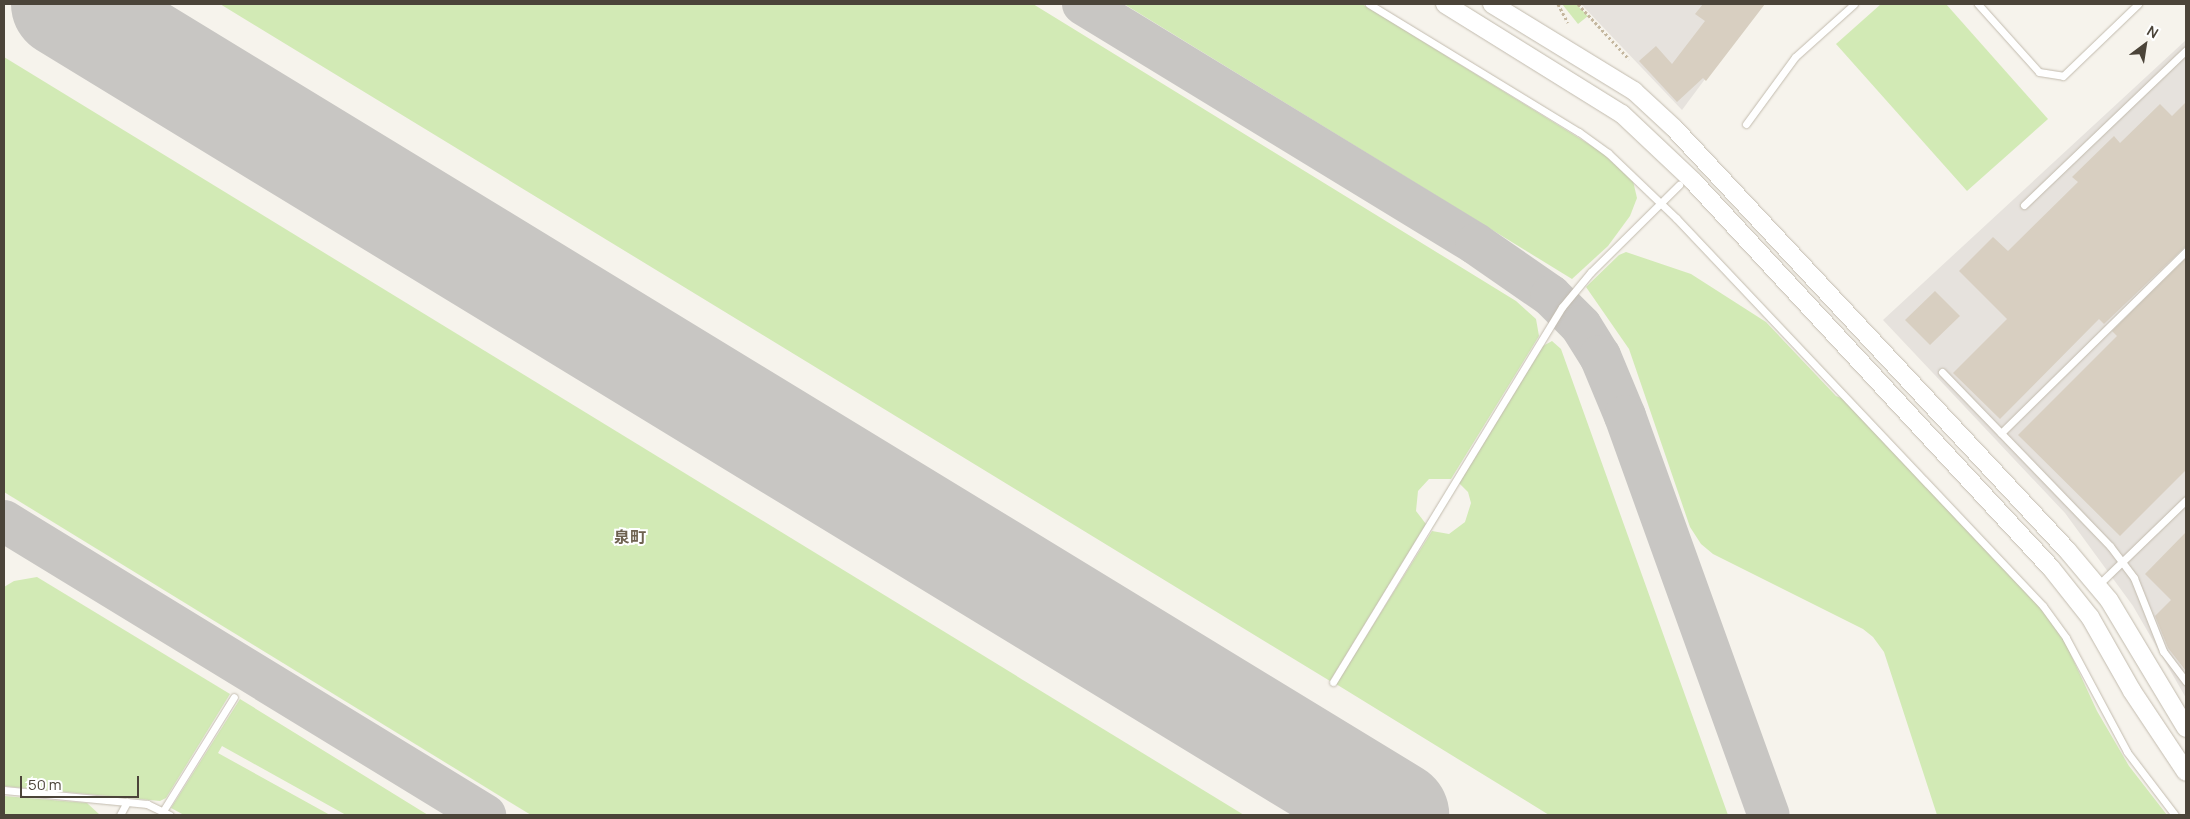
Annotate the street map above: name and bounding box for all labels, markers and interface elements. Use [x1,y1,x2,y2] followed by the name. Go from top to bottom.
[2120,20,2170,70] north arrow
[2144,21,2162,42] text: N
[614,527,646,547] district label: 泉町
[22,766,141,798] scale bar
[28,774,62,795] text: 50 m

